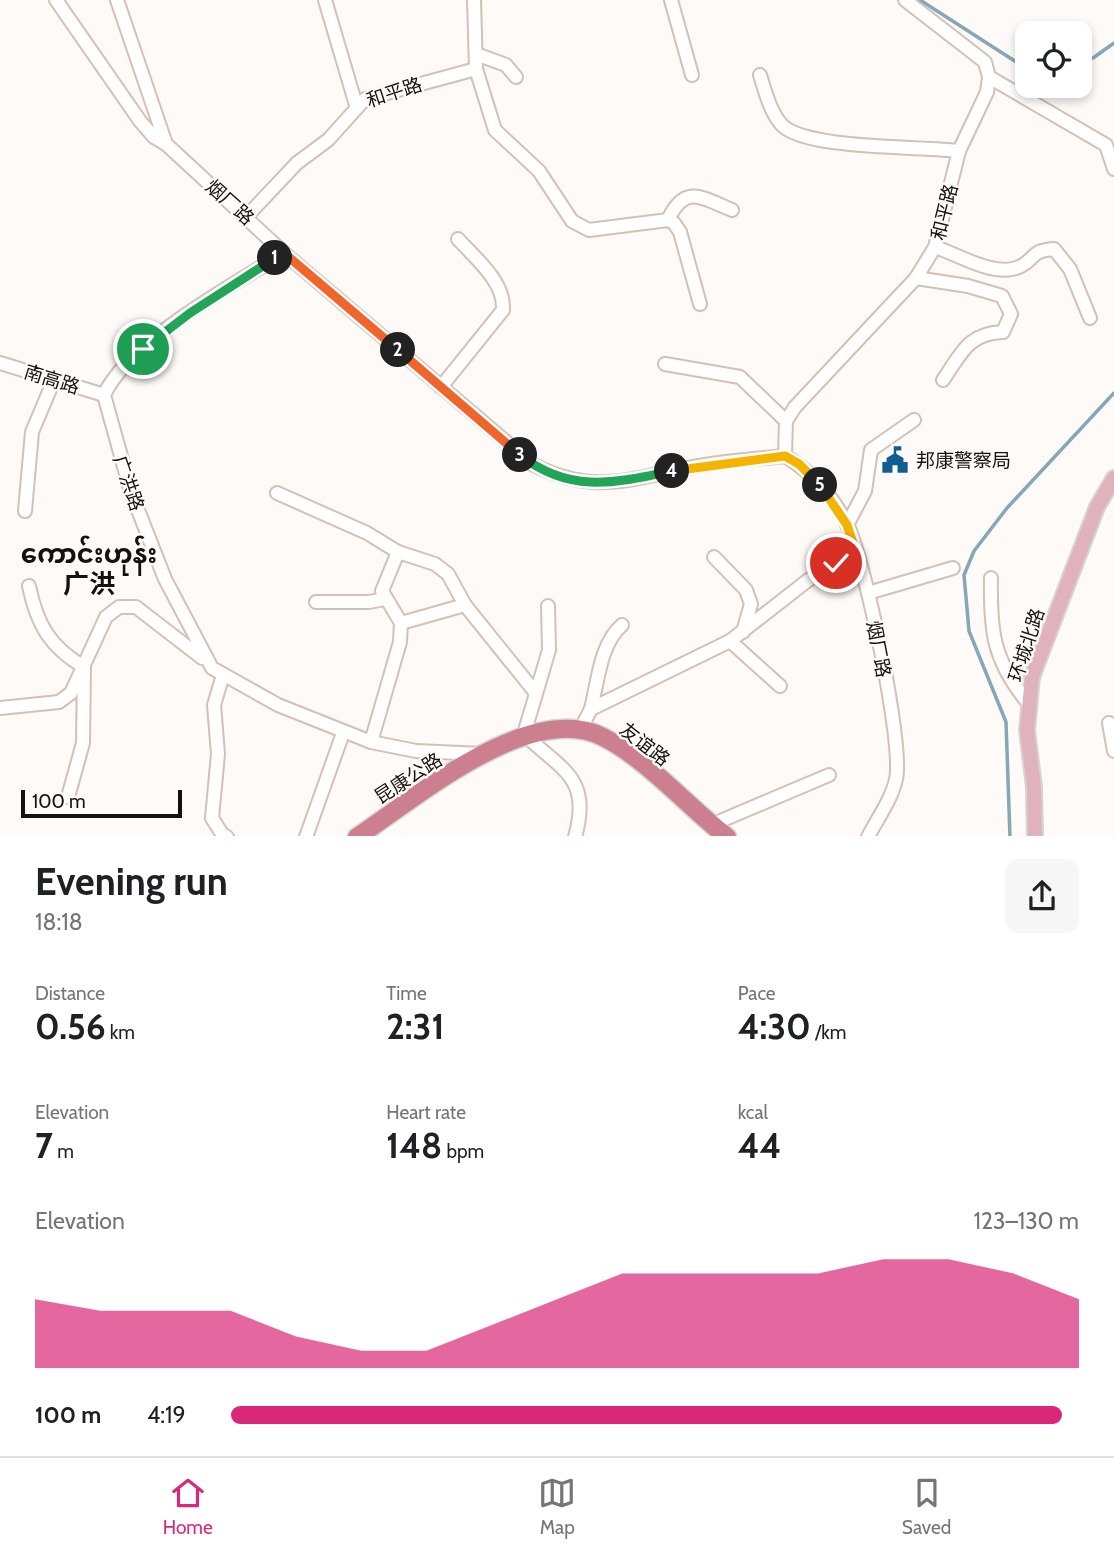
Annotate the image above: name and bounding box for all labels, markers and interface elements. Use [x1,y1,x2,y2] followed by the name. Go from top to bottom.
[1015,21,1092,98] map controls
[1015,21,1092,98] button: locate
[363,73,425,112] street label: 和平路
[201,175,259,230] street label: 烟厂路
[926,182,963,243] street label: 和平路
[258,240,292,276] pin: 1
[271,246,278,269] text: 1
[113,319,173,379] pin
[124,330,162,368] icon: arrive
[380,332,416,368] pin: 2
[392,338,403,361] text: 2
[21,360,82,399] street label: 南高路
[503,438,538,472] pin: 3
[514,443,525,466] text: 3
[880,445,910,475] public building icon: 邦康警察局
[916,449,1011,472] place label: 邦康警察局
[108,452,149,514] street label: 广洪路
[654,454,690,489] pin: 4
[666,459,677,482] text: 4
[802,468,838,503] pin: 5
[814,473,825,496] text: 5
[806,533,866,593] pin
[21,535,157,600] district label: ကောင်းဟုန်း 广洪
[817,544,855,582] icon: check
[1004,605,1049,685] street label: 环城北路
[862,619,895,679] street label: 烟厂路
[615,718,674,771] street label: 友谊路
[370,748,446,809] street label: 昆康公路
[21,788,182,819] scale bar
[32,790,86,813] text: 100 m
[35,858,228,905] text: Evening run
[1005,859,1079,933] button: share
[35,908,83,936] text: 18:18
[35,982,105,1005] text: Distance
[386,982,427,1005] text: Time
[738,982,776,1005] text: Pace
[35,1005,106,1048] text: 0.56
[386,1005,444,1048] text: 2:31
[738,1005,811,1048] text: 4:30
[106,1021,135,1044] text: km
[811,1021,846,1044] text: /km
[35,1101,109,1124] text: Elevation
[386,1101,466,1124] text: Heart rate
[738,1101,768,1124] text: kcal
[35,1124,53,1167] text: 7
[386,1124,442,1167] text: 148
[738,1124,781,1167] text: 44
[53,1140,74,1163] text: m
[442,1140,484,1163] text: bpm
[35,1207,125,1235] text: Elevation
[974,1207,1079,1235] text: 123–130 m
[35,1401,101,1429] text: 100 m
[147,1401,186,1429] text: 4:19
[163,1474,213,1539] tab: Home
[538,1474,576,1539] tab: Map
[902,1474,951,1539] tab: Saved

